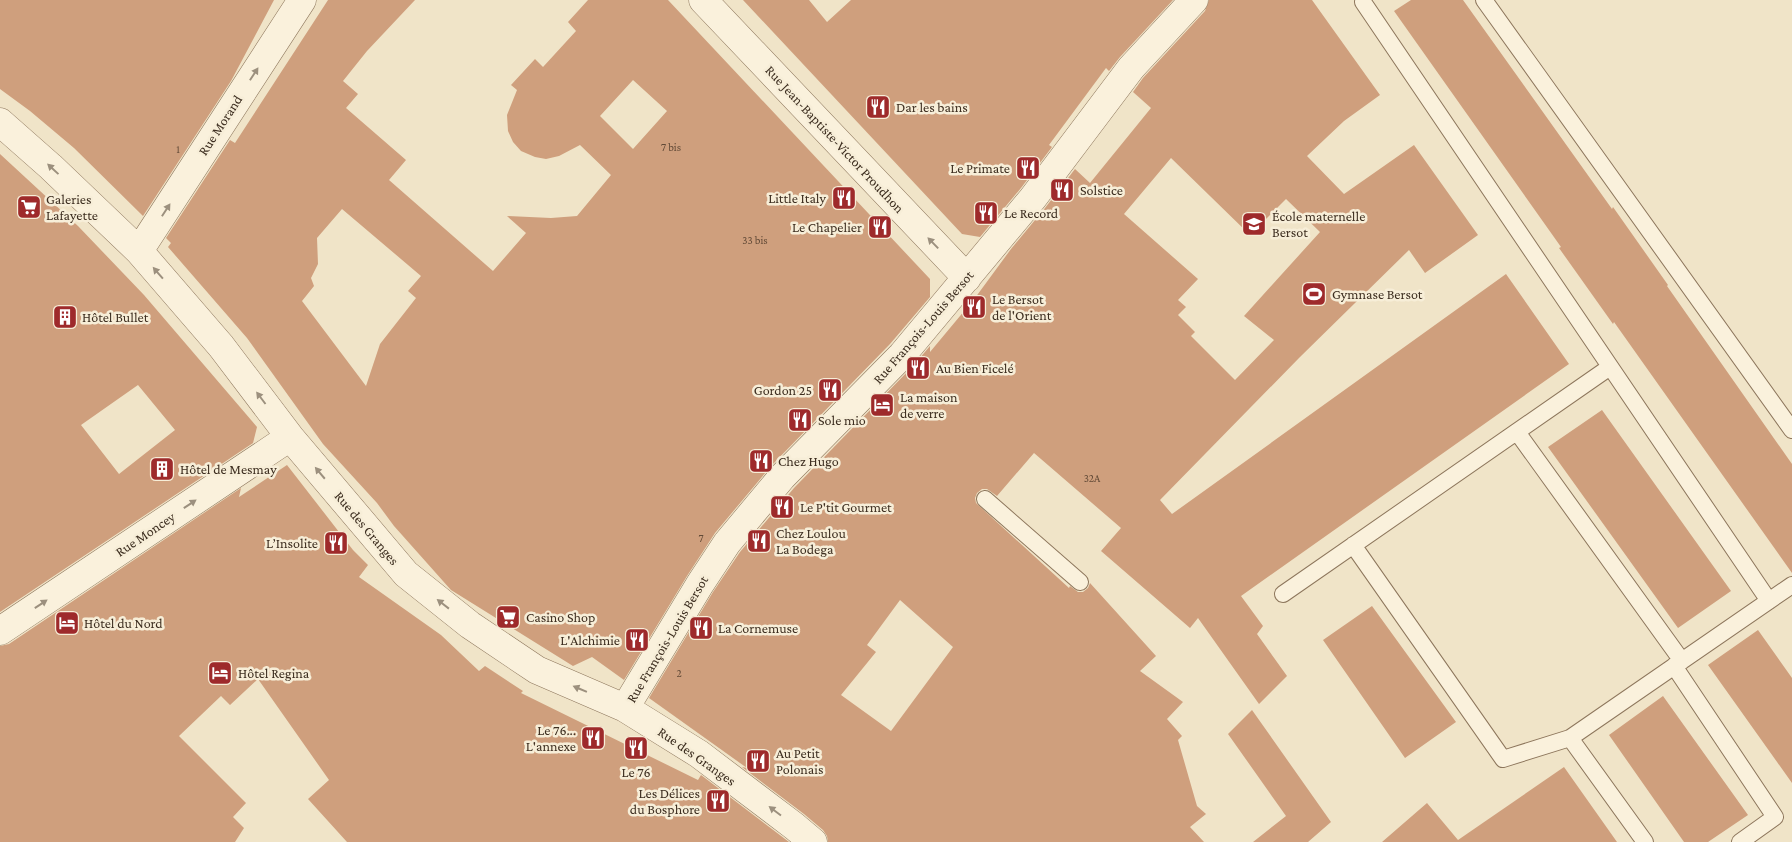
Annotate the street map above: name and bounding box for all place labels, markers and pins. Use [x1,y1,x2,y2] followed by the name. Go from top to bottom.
[865,94,891,120] restaurant icon: Dar les bains
[896,99,968,115] place label: Dar les bains
[1015,155,1041,181] restaurant icon: Le Primate
[950,160,1010,176] place label: Le Primate
[1049,177,1075,203] restaurant icon: Solstice
[1080,182,1123,198] place label: Solstice
[831,185,857,211] restaurant icon: Little Italy
[768,190,827,206] place label: Little Italy
[46,191,98,223] place label: Galeries Lafayette
[16,194,42,220] supermarket icon: Galeries Lafayette
[973,200,999,226] restaurant icon: Le Record
[1004,205,1059,221] place label: Le Record
[1272,208,1365,240] place label: École maternelle Bersot
[1241,211,1267,237] school or university icon: École maternelle Bersot
[867,214,893,240] restaurant icon: Le Chapelier
[792,219,862,235] place label: Le Chapelier
[1301,281,1327,307] sports icon: Gymnase Bersot
[1332,286,1423,302] place label: Gymnase Bersot
[992,291,1052,323] place label: Le Bersot de l'Orient
[961,294,987,320] restaurant icon: Le Bersot de l'Orient
[52,304,78,330] building icon: Hôtel Bullet
[82,309,149,325] place label: Hôtel Bullet
[905,355,931,381] restaurant icon: Au Bien Ficelé
[936,360,1014,376] place label: Au Bien Ficelé
[817,377,843,403] restaurant icon: Gordon 25
[754,382,812,398] place label: Gordon 25
[900,389,958,421] place label: La maison de verre
[869,392,895,418] hotel icon: La maison de verre
[787,407,813,433] restaurant icon: Sole mio
[818,412,866,428] place label: Sole mio
[748,448,774,474] restaurant icon: Chez Hugo
[778,453,839,469] place label: Chez Hugo
[149,456,175,482] building icon: Hôtel de Mesmay
[180,461,277,477] place label: Hôtel de Mesmay
[769,494,795,520] restaurant icon: Le P'tit Gourmet
[800,499,892,515] place label: Le P'tit Gourmet
[776,525,846,557] place label: Chez Loulou La Bodega
[746,528,772,554] restaurant icon: Chez Loulou La Bodega
[323,530,349,556] restaurant icon: L’Insolite
[266,535,318,551] place label: L’Insolite
[495,604,521,630] supermarket icon: Casino Shop
[526,609,595,625] place label: Casino Shop
[54,610,80,636] hotel icon: Hôtel du Nord
[84,615,163,631] place label: Hôtel du Nord
[688,615,714,641] restaurant icon: La Cornemuse
[718,620,798,636] place label: La Cornemuse
[624,627,650,653] restaurant icon: L'Alchimie
[560,632,620,648] place label: L'Alchimie
[207,660,233,686] hotel icon: Hôtel Regina
[238,665,310,681] place label: Hôtel Regina
[526,722,576,754] place label: Le 76... L'annexe
[580,725,606,751] restaurant icon: Le 76... L'annexe
[623,735,649,761] restaurant icon: Le 76
[776,745,823,777] place label: Au Petit Polonais
[745,748,771,774] restaurant icon: Au Petit Polonais
[621,764,651,780] place label: Le 76
[630,785,700,817] place label: Les Délices du Bosphore
[705,788,731,814] restaurant icon: Les Délices du Bosphore

